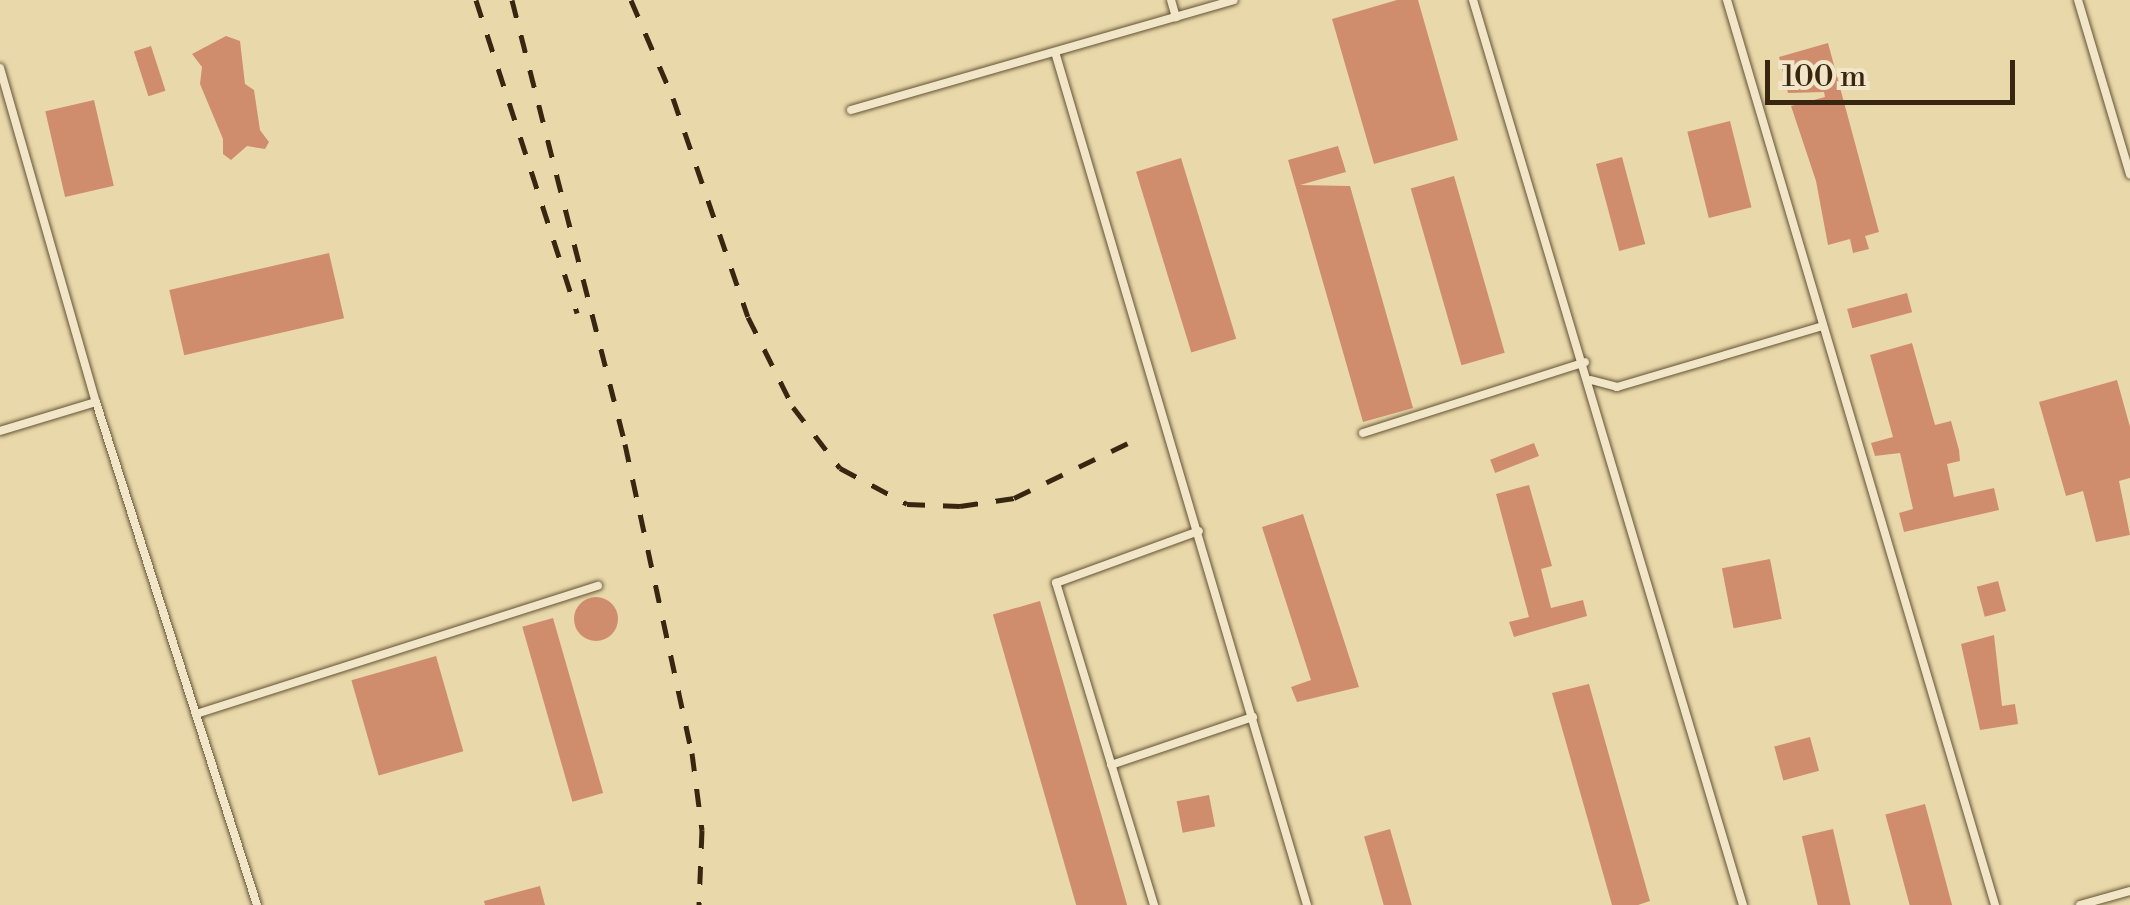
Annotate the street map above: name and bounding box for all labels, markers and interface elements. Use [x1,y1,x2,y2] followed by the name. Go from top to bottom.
[1770,40,2020,102] scale bar
[1782,58,1866,96] text: 100 m

